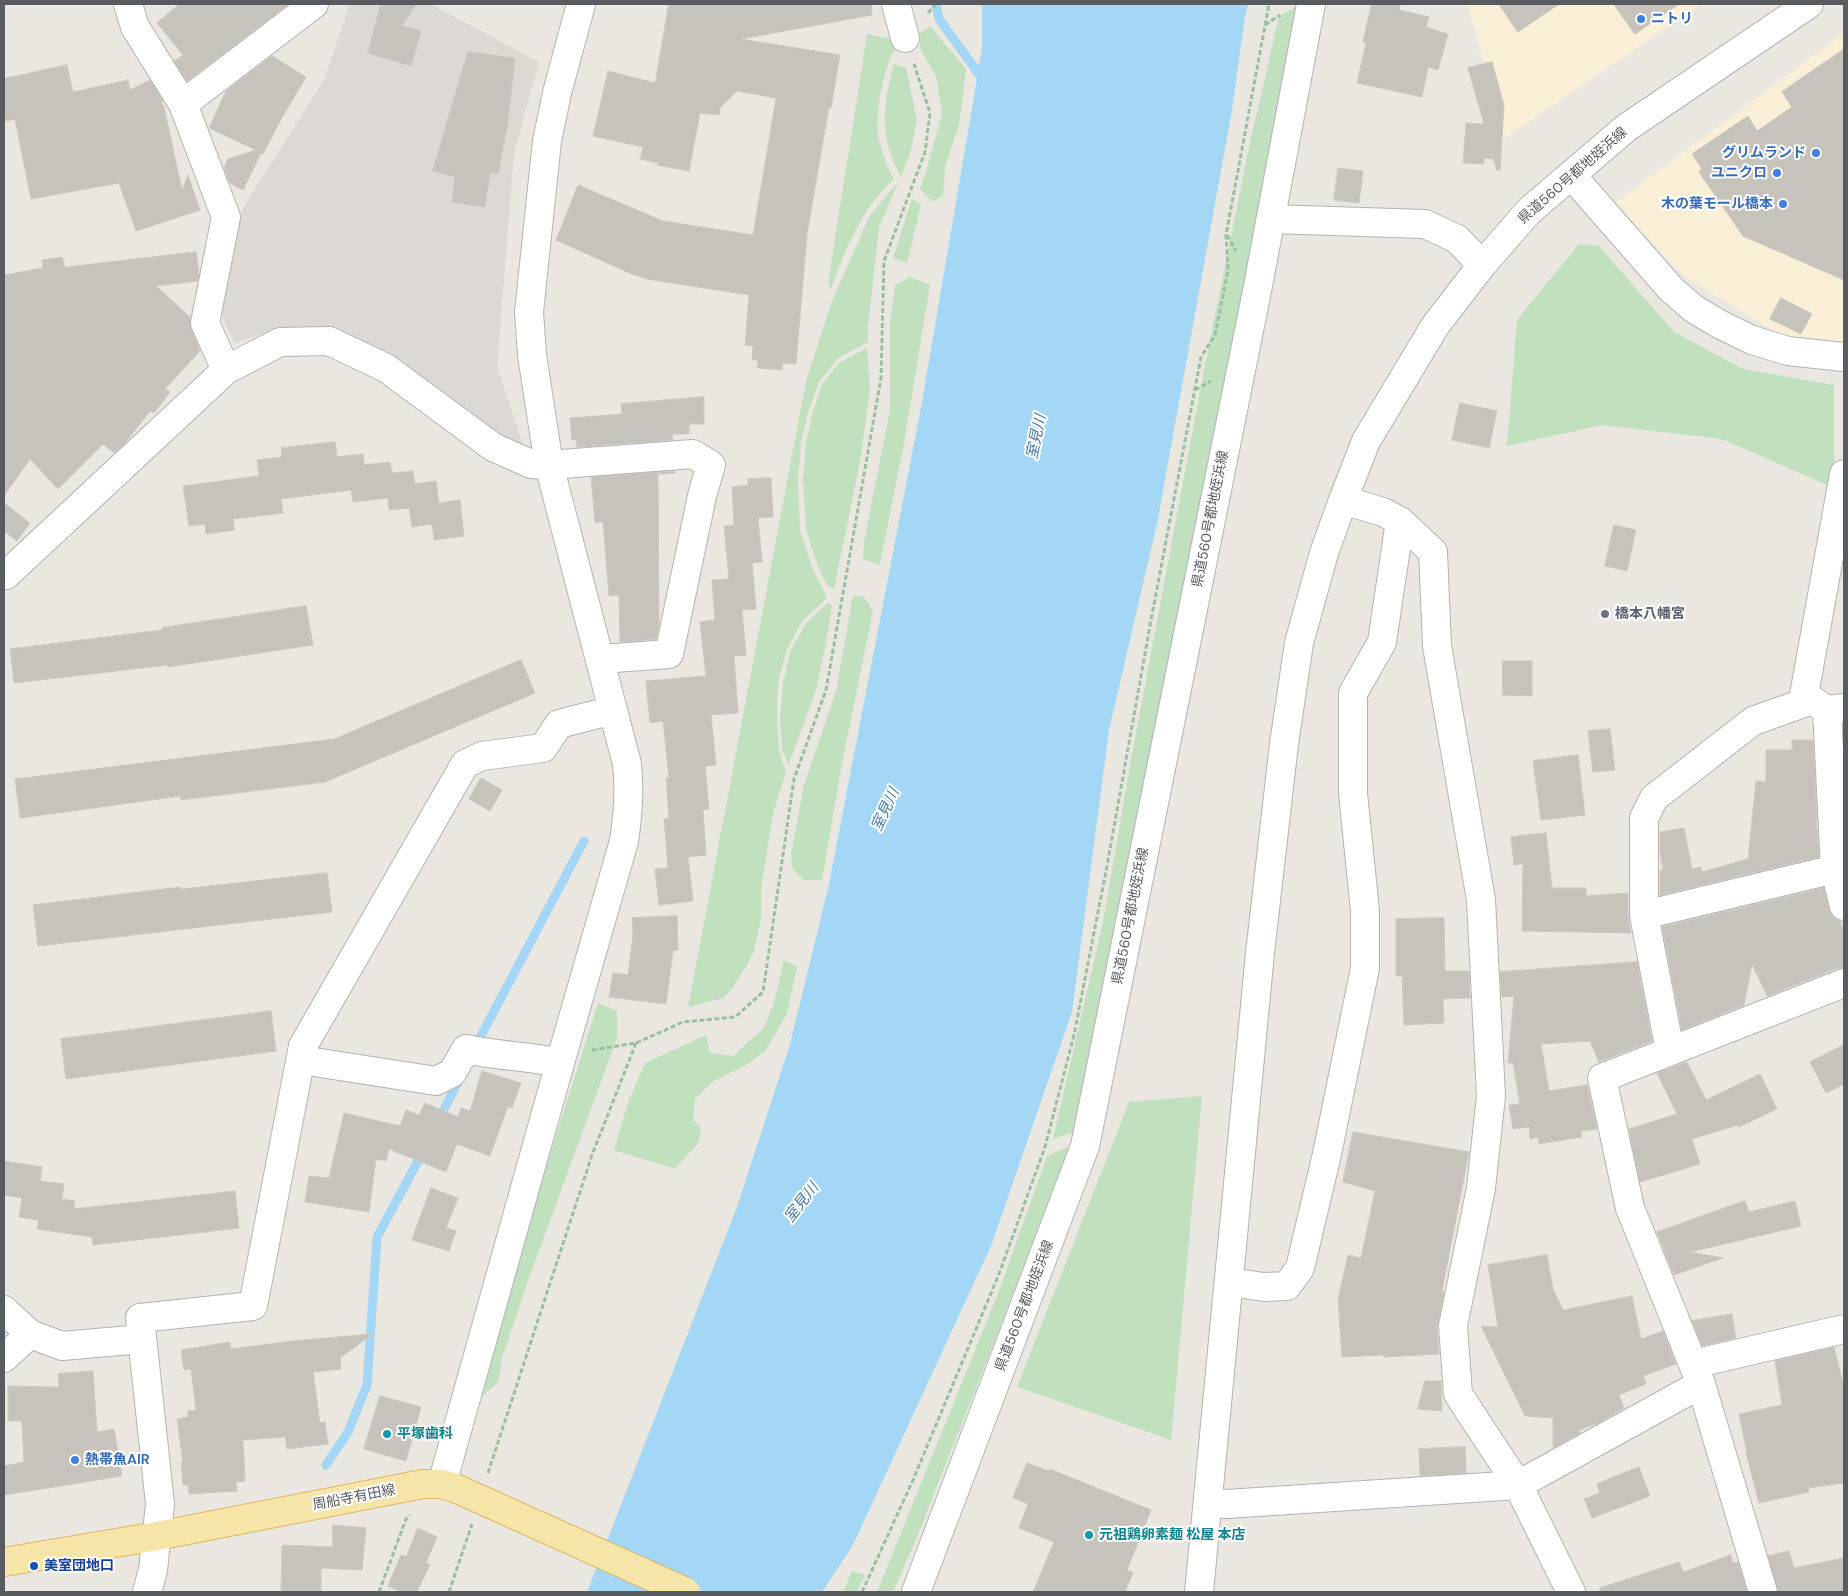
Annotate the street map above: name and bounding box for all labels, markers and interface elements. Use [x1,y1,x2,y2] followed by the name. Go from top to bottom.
[1651,11,1693,27] place label: ニトリ
[1635,13,1647,25] marker: ニトリ
[1515,124,1631,228] street label: 県道560号都地姪浜線
[1722,145,1806,161] place label: グリムランド
[1810,147,1822,159] marker: グリムランド
[1711,165,1767,181] place label: ユニクロ
[1771,167,1783,179] marker: ユニクロ
[1661,196,1773,212] place label: 木の葉モール橋本
[1777,198,1789,210] marker: 木の葉モール橋本
[1024,413,1050,461] water label: 室見川
[1190,449,1232,589] street label: 県道560号都地姪浜線
[1615,606,1685,622] place label: 橋本八幡宮
[1599,608,1611,620] marker: 橋本八幡宮
[868,786,904,834] water label: 室見川
[1110,846,1152,986] street label: 県道560号都地姪浜線
[781,1180,823,1226] water label: 室見川
[992,1238,1058,1374] street label: 県道560号都地姪浜線
[397,1426,453,1442] place label: 平塚歯科
[381,1428,393,1440] marker: 平塚歯科
[85,1452,150,1468] place label: 熱帯魚AIR
[69,1454,81,1466] marker: 熱帯魚AIR
[311,1482,397,1514] street label: 周船寺有田線
[1099,1527,1246,1543] place label: 元祖鶏卵素麺 松屋 本店
[1083,1529,1095,1541] marker: 元祖鶏卵素麺 松屋 本店
[44,1558,114,1574] place label: 美室団地口
[28,1560,40,1572] marker: 美室団地口

